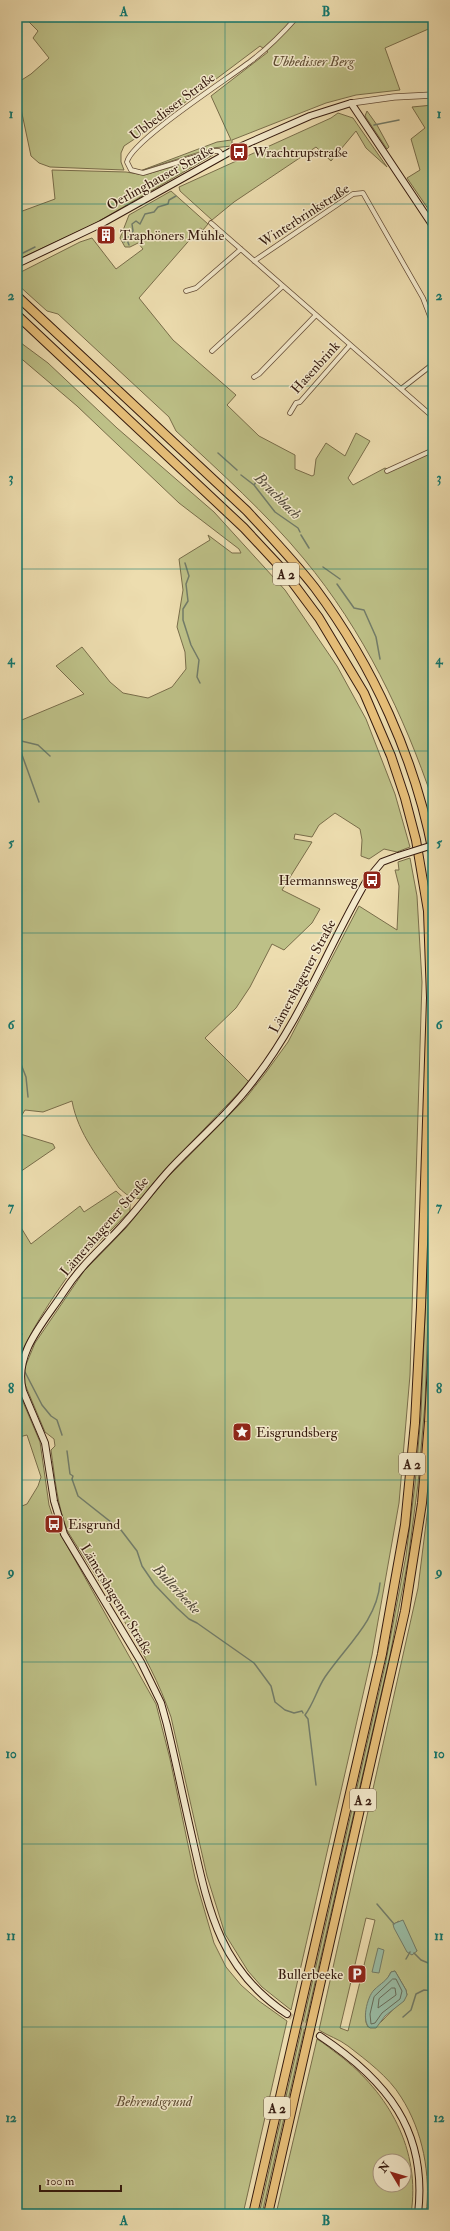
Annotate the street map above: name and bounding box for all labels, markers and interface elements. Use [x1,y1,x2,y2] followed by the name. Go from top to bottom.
[119,4,129,20] text: A
[322,4,330,20] text: B
[272,53,355,70] park label: Ubbedisser Berg
[126,69,218,144] street label: Ubbedisser Straße
[9,106,14,122] text: 1
[437,106,442,122] text: 1
[104,141,217,214] street label: Oerlinghauser Straße
[228,141,250,163] bus stop icon: Wrachtrupstraße
[252,144,348,162] place label: Wrachtrupstraße
[255,180,353,251] street label: Winterbrinkstraße
[95,224,117,246] building icon: Traphöners Mühle
[120,227,224,245] place label: Traphöners Mühle
[8,288,15,304] text: 2
[436,288,443,304] text: 2
[287,337,344,397] street label: Hasenbrink
[250,468,305,524] water label: Bruchbach
[9,470,14,486] text: 3
[437,470,442,486] text: 3
[273,563,299,585] road number: A 2
[6,652,15,668] text: 4
[434,652,443,668] text: 4
[8,835,14,851] text: 5
[436,835,442,851] text: 5
[361,869,383,891] bus stop icon: Hermannsweg
[278,872,359,889] place label: Hermannsweg
[265,916,340,1036] street label: Lämershagener Straße
[8,1017,16,1033] text: 6
[436,1017,444,1033] text: 6
[57,1173,152,1280] street label: Lämershagener Straße
[8,1199,15,1215] text: 7
[436,1199,443,1215] text: 7
[8,1381,14,1397] text: 8
[436,1381,442,1397] text: 8
[231,1421,253,1443] place icon: Eisgrundsberg
[256,1424,339,1441] place label: Eisgrundsberg
[399,1453,425,1475] road number: A 2
[43,1513,65,1535] bus stop icon: Eisgrund
[68,1516,120,1533] place label: Eisgrund
[77,1541,156,1658] street label: Lämershagener Straße
[148,1559,205,1619] water label: Bullerbeeke
[6,1564,15,1580] text: 9
[434,1564,443,1580] text: 9
[5,1746,17,1762] text: 10
[433,1746,445,1762] text: 10
[350,1789,376,1811] road number: A 2
[6,1928,16,1944] text: 11
[434,1928,444,1944] text: 11
[346,1963,368,1985] parking icon: Bullerbeeke
[277,1966,343,1983] place label: Bullerbeeke
[115,2093,193,2110] park label: Behrendsgrund
[264,2097,290,2119] road number: A 2
[5,2110,17,2126] text: 12
[433,2110,445,2126] text: 12
[372,2153,412,2193] north arrow
[376,2158,393,2176] text: N
[40,2167,121,2193] scale bar
[46,2174,75,2189] text: 100 m
[119,2213,129,2229] text: A
[322,2213,330,2229] text: B

